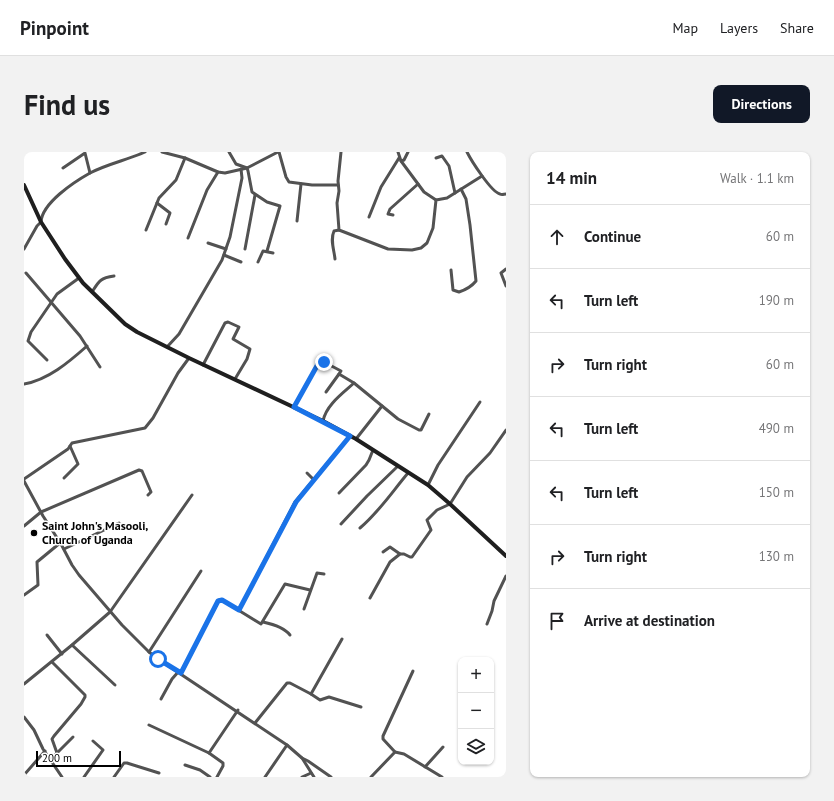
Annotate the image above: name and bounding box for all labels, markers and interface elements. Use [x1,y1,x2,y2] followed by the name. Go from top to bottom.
[20,16,89,40] text: Pinpoint
[672,19,698,37] text: Map
[720,19,758,37] text: Layers
[780,19,814,37] text: Share
[713,85,810,123] button: Directions
[24,86,110,123] text: Find us
[546,167,597,189] text: 14 min
[720,170,794,187] text: Walk · 1.1 km
[546,226,568,248] icon: ahead
[584,227,641,246] text: Continue
[766,228,794,245] text: 60 m
[546,290,568,312] icon: left
[584,291,638,310] text: Turn left
[759,292,794,309] text: 190 m
[315,353,333,371] route end
[546,354,568,376] icon: right
[584,355,647,374] text: Turn right
[766,356,794,373] text: 60 m
[546,418,568,440] icon: left
[584,419,638,438] text: Turn left
[759,420,794,437] text: 490 m
[546,482,568,504] icon: left
[584,483,638,502] text: Turn left
[759,484,794,501] text: 150 m
[42,518,148,547] place label: Saint John's Masooli, Church of Uganda
[29,528,39,538] marker: Saint John's Masooli, Church of Uganda
[546,546,568,568] icon: right
[584,547,647,566] text: Turn right
[759,548,794,565] text: 130 m
[546,610,568,632] icon: arrive
[584,611,715,630] text: Arrive at destination
[149,650,167,668] route start
[458,657,494,765] map controls
[458,657,494,693] button: +
[458,693,494,729] button: −
[458,729,494,765] button: layers
[36,749,121,768] scale bar
[42,751,72,765] text: 200 m

